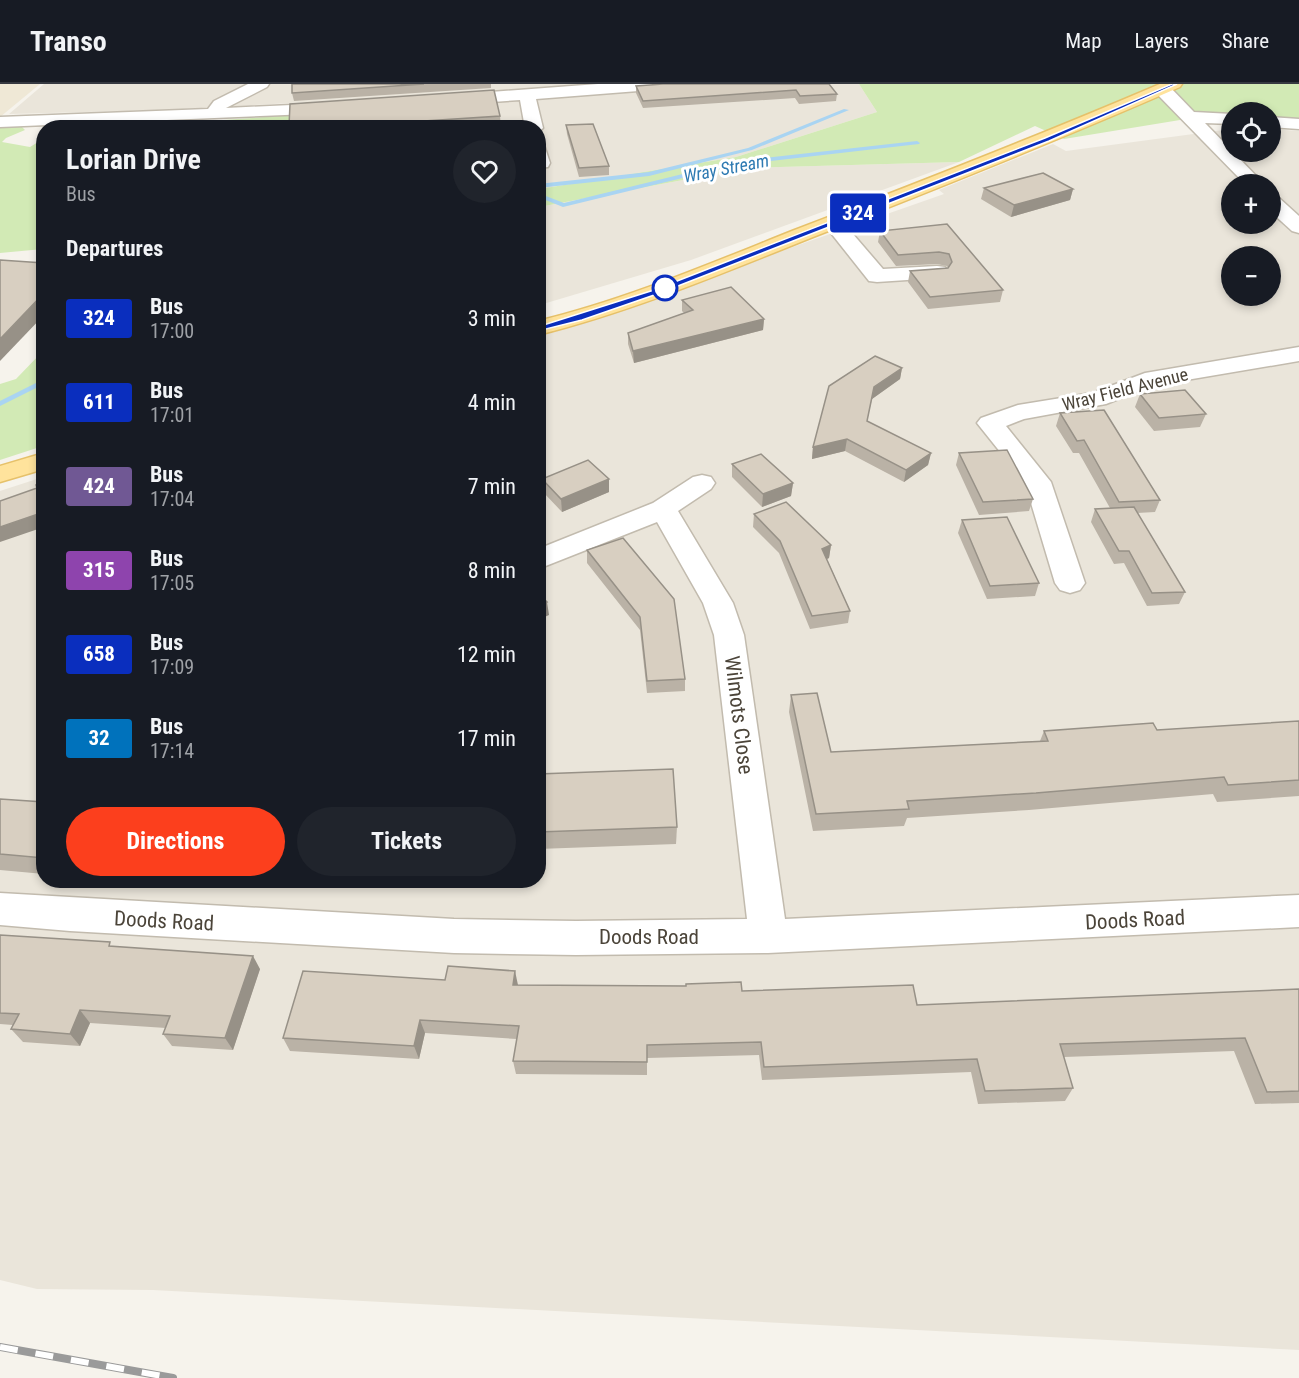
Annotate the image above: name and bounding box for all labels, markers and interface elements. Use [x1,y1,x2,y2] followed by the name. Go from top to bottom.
[30,25,107,58] text: Transo
[1065,29,1102,53] text: Map
[1135,29,1189,53] text: Layers
[1222,29,1269,53] text: Share
[1221,102,1281,306] map controls
[1221,102,1281,162] button: locate
[453,140,516,203] button: heart
[66,143,201,176] text: Lorian Drive
[681,149,771,187] water label: Wray Stream
[1221,174,1281,234] button: +
[66,182,96,206] text: Bus
[824,194,892,232] line badge: 324
[842,201,874,225] text: 324
[66,236,163,261] text: Departures
[1221,246,1281,306] button: −
[652,275,678,301] unlabelled marker
[150,294,183,319] text: Bus
[83,306,115,330] text: 324
[468,306,516,331] text: 3 min
[150,319,194,343] text: 17:00
[1060,363,1190,415] street label: Wray Field Avenue
[150,378,183,403] text: Bus
[83,390,115,414] text: 611
[468,390,516,415] text: 4 min
[150,403,194,427] text: 17:01
[150,462,183,487] text: Bus
[83,474,115,498] text: 424
[468,474,516,499] text: 7 min
[150,487,194,511] text: 17:04
[150,546,183,571] text: Bus
[83,558,115,582] text: 315
[468,558,516,583] text: 8 min
[150,571,194,595] text: 17:05
[150,630,183,655] text: Bus
[83,642,115,666] text: 658
[457,642,516,667] text: 12 min
[720,654,758,776] street label: Wilmots Close
[150,655,194,679] text: 17:09
[150,714,183,739] text: Bus
[88,726,110,750] text: 32
[457,726,516,751] text: 17 min
[150,739,194,763] text: 17:14
[66,807,285,876] button: Directions
[297,807,516,876] button: Tickets
[1084,905,1186,935] street label: Doods Road
[113,906,215,936] street label: Doods Road
[599,925,699,949] street label: Doods Road

